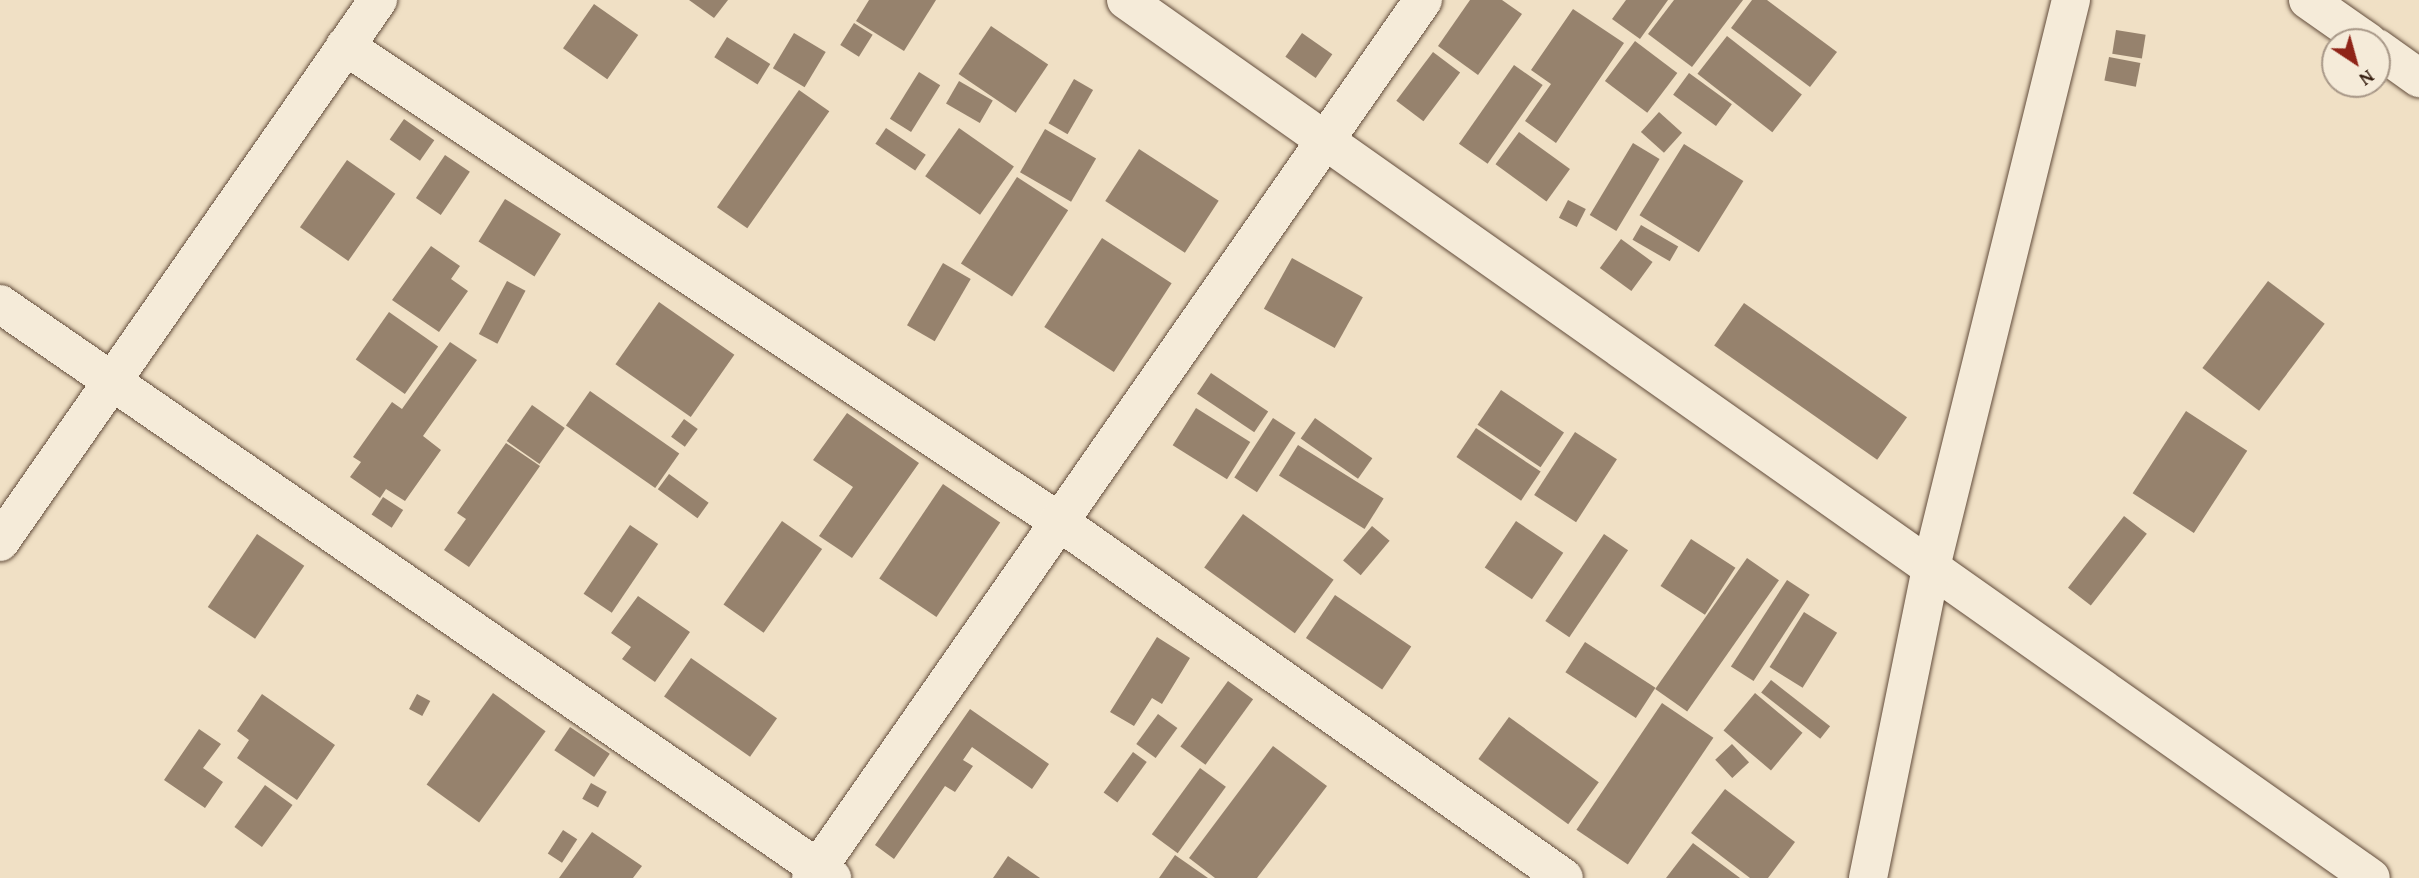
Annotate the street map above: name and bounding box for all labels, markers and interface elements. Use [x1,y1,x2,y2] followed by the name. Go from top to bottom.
[2321,28,2391,98] north arrow
[2354,63,2381,93] text: N

